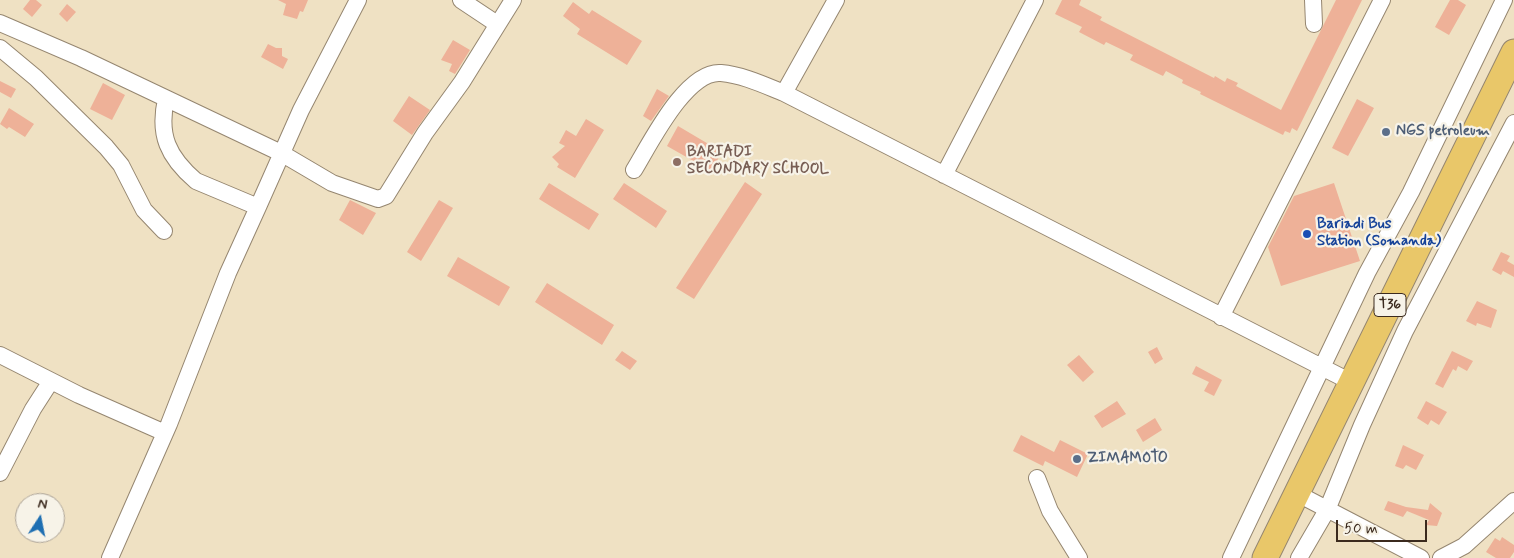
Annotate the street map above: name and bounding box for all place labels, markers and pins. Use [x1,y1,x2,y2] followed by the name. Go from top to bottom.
[1396,123,1490,141] place label: NGS petroleum
[1380,126,1392,138] marker: NGS petroleum
[687,144,829,179] place label: BARIADI SECONDARY SCHOOL
[671,156,683,168] marker: BARIADI SECONDARY SCHOOL
[1317,216,1441,251] place label: Bariadi Bus Station (Somanda)
[1301,228,1313,240] marker: Bariadi Bus Station (Somanda)
[1087,450,1168,468] place label: ZIMAMOTO
[1071,453,1083,465] marker: ZIMAMOTO

